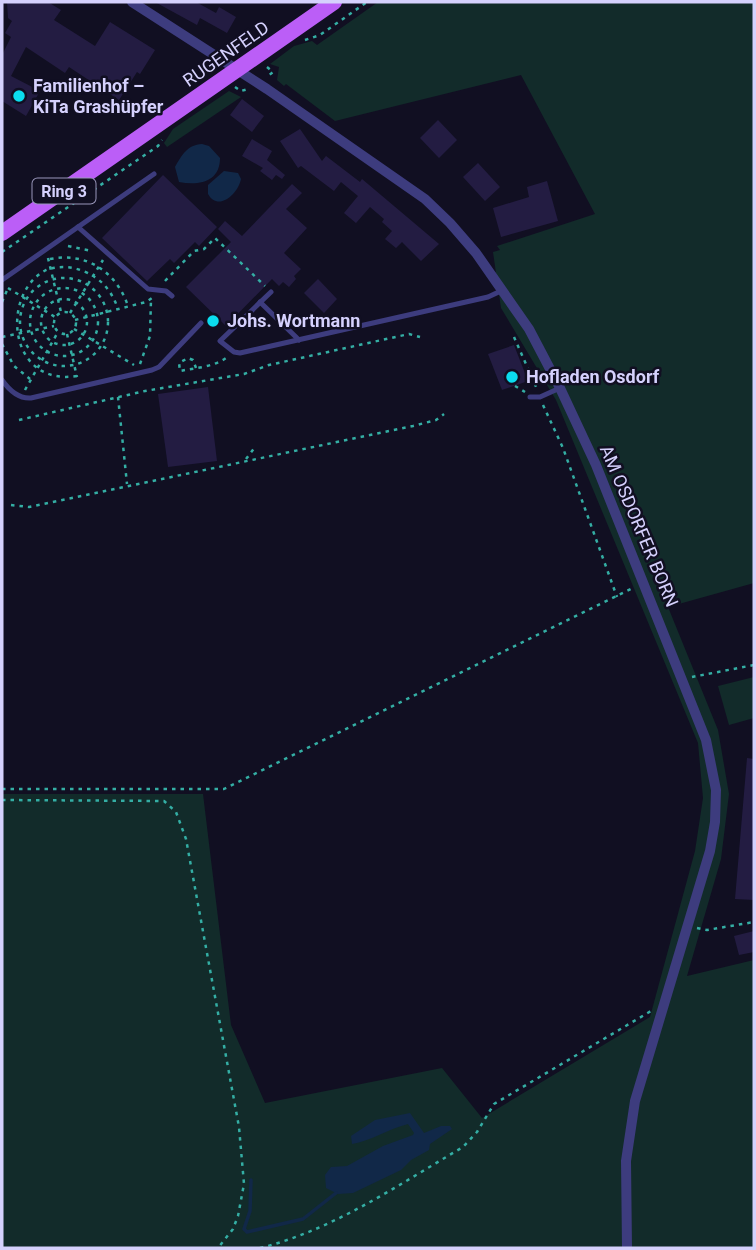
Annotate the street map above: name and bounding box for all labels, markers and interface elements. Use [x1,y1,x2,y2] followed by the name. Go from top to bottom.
[179,16,273,91] street label: RUGENFELD
[33,75,164,117] place label: Familienhof – KiTa Grashüpfer
[11,88,27,104] marker: Familienhof – KiTa Grashüpfer
[32,178,96,204] road number: Ring 3
[227,310,360,331] place label: Johs. Wortmann
[205,313,221,329] marker: Johs. Wortmann
[526,366,660,387] place label: Hofladen Osdorf
[504,369,520,385] marker: Hofladen Osdorf
[596,442,683,610] street label: AM OSDORFER BORN

